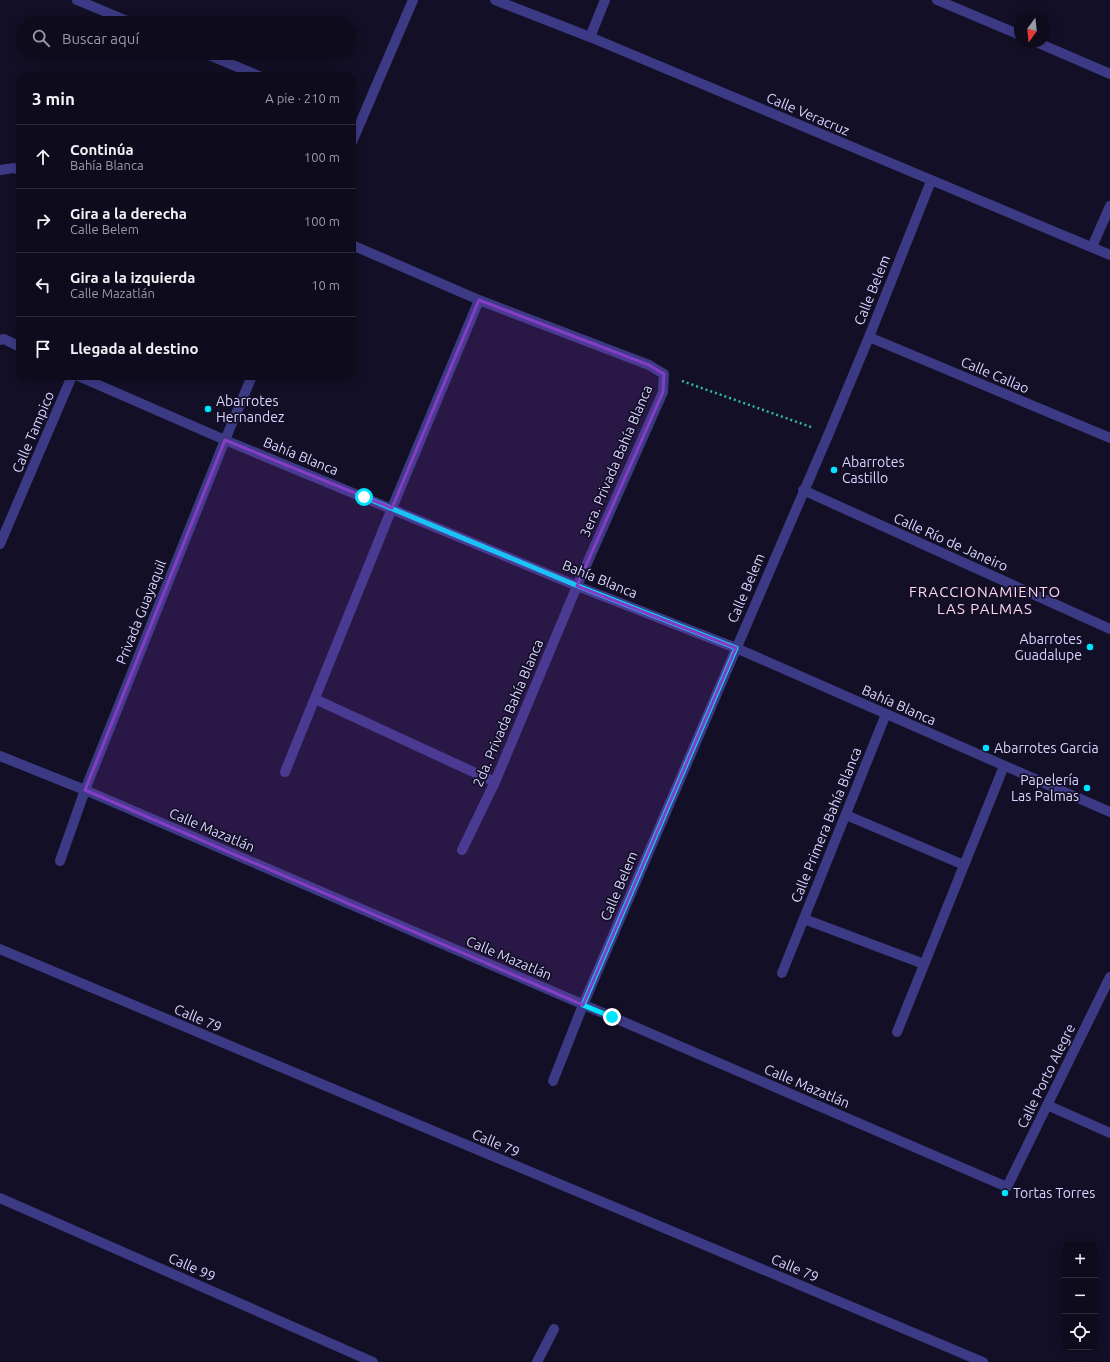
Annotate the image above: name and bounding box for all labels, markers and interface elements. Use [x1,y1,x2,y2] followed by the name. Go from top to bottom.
[1014,12,1050,48] north arrow
[16,16,356,60] search box
[30,27,52,49] icon: search
[62,30,139,47] text: Buscar aquí
[32,89,75,108] text: 3 min
[764,89,852,139] street label: Calle Veracruz
[265,91,340,105] text: A pie · 210 m
[70,141,134,158] text: Continúa
[32,146,54,168] icon: ahead
[304,150,340,164] text: 100 m
[70,158,144,172] text: Bahía Blanca
[70,205,187,222] text: Gira a la derecha
[32,210,54,232] icon: right
[304,214,340,228] text: 100 m
[70,222,139,236] text: Calle Belem
[851,253,893,327] street label: Calle Belem
[70,269,196,286] text: Gira a la izquierda
[32,274,54,296] icon: left
[311,278,340,292] text: 10 m
[70,286,155,300] text: Calle Mazatlán
[32,338,54,360] icon: arrive
[70,340,199,357] text: Llegada al destino
[958,353,1032,397] street label: Calle Callao
[577,383,655,539] street label: 3era. Privada Bahía Blanca
[9,389,57,475] street label: Calle Tampico
[216,393,284,425] place label: Abarrotes Hernandez
[203,404,213,414] marker: Abarrotes Hernandez
[261,434,341,478] street label: Bahía Blanca
[842,454,905,486] place label: Abarrotes Castillo
[829,465,839,475] marker: Abarrotes Castillo
[355,488,373,506] route start
[891,510,1011,574] street label: Calle Río de Janeiro
[724,551,768,625] street label: Calle Belem
[113,557,169,667] street label: Privada Guayaquil
[560,557,640,601] street label: Bahía Blanca
[909,583,1061,617] district label: FRACCIONAMIENTO LAS PALMAS
[1015,631,1082,663] place label: Abarrotes Guadalupe
[470,637,546,789] street label: 2da. Privada Bahía Blanca
[1085,642,1095,652] marker: Abarrotes Guadalupe
[860,682,938,728] street label: Bahía Blanca
[994,740,1099,756] place label: Abarrotes Garcia
[981,743,991,753] marker: Abarrotes Garcia
[787,745,865,905] street label: Calle Primera Bahía Blanca
[1011,772,1079,804] place label: Papelería Las Palmas
[1082,783,1092,793] marker: Papelería Las Palmas
[167,805,257,855] street label: Calle Mazatlán
[597,849,641,923] street label: Calle Belem
[464,933,554,983] street label: Calle Mazatlán
[172,1001,224,1035] street label: Calle 79
[603,1008,621,1026] route end
[1014,1021,1078,1131] street label: Calle Porto Alegre
[762,1061,852,1111] street label: Calle Mazatlán
[470,1126,522,1160] street label: Calle 79
[1013,1185,1095,1201] place label: Tortas Torres
[1000,1188,1010,1198] marker: Tortas Torres
[1062,1242,1098,1350] map controls
[1062,1242,1098,1278] button: +
[166,1250,218,1284] street label: Calle 99
[769,1251,821,1285] street label: Calle 79
[1062,1278,1098,1314] button: −
[1062,1314,1098,1350] button: locate

